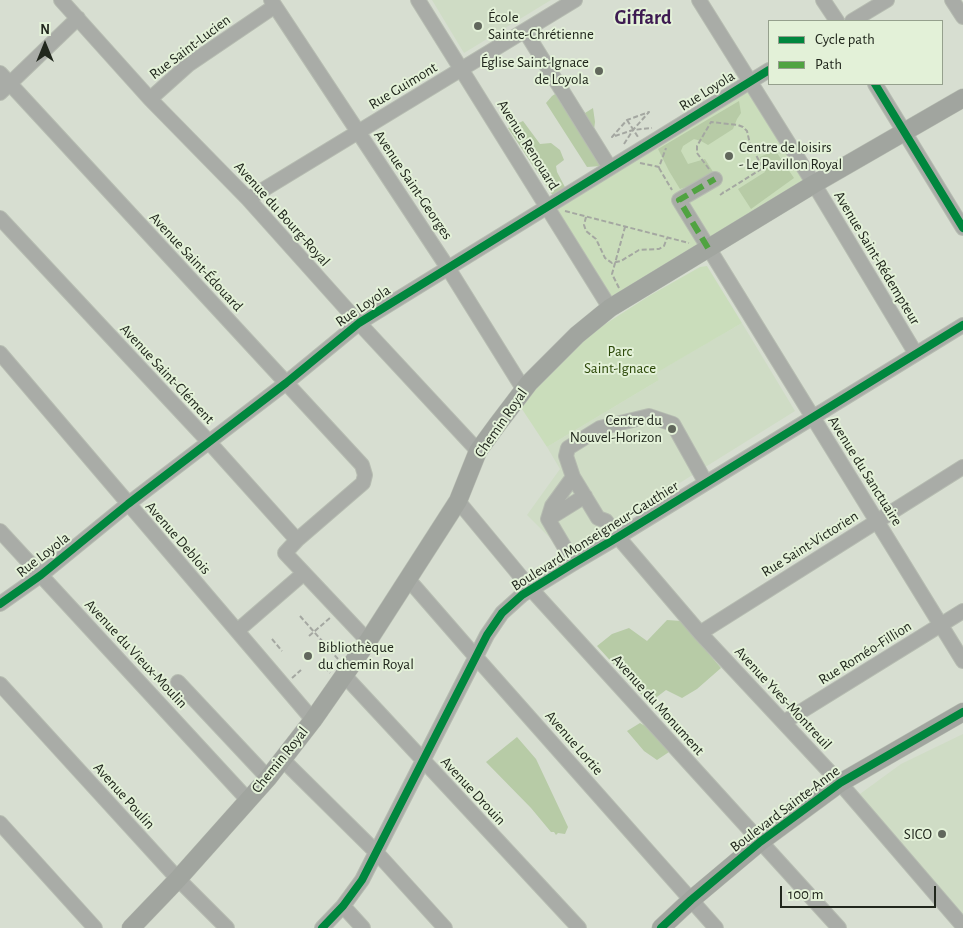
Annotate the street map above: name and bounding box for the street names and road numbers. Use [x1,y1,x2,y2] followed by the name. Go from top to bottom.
[146,11,234,83] street label: Rue Saint-Lucien
[365,59,441,113] street label: Rue Guimont
[676,67,738,115] street label: Rue Loyola
[493,97,563,193] street label: Avenue Renouard
[370,127,456,243] street label: Avenue Saint-Georges
[230,158,334,270] street label: Avenue du Bourg-Royal
[830,188,924,328] street label: Avenue Saint-Rédempteur
[145,209,247,315] street label: Avenue Saint-Édouard
[332,281,394,331] street label: Rue Loyola
[116,320,218,428] street label: Avenue Saint-Clément
[471,385,531,461] street label: Chemin Royal
[824,413,906,529] street label: Avenue du Sanctuaire
[508,477,682,595] street label: Boulevard Monseigneur-Gauthier
[141,498,215,578] street label: Avenue Deblois
[758,507,862,581] street label: Rue Saint-Victorien
[13,529,73,581] street label: Rue Loyola
[81,596,191,712] street label: Avenue du Vieux-Moulin
[815,617,915,689] street label: Rue Roméo-Fillion
[731,643,835,753] street label: Avenue Yves-Montreuil
[608,651,708,759] street label: Avenue du Monument
[541,707,607,779] street label: Avenue Lortie
[248,723,312,797] street label: Chemin Royal
[437,753,509,829] street label: Avenue Drouin
[89,759,159,833] street label: Avenue Poulin
[727,762,843,856] street label: Boulevard Sainte-Anne

